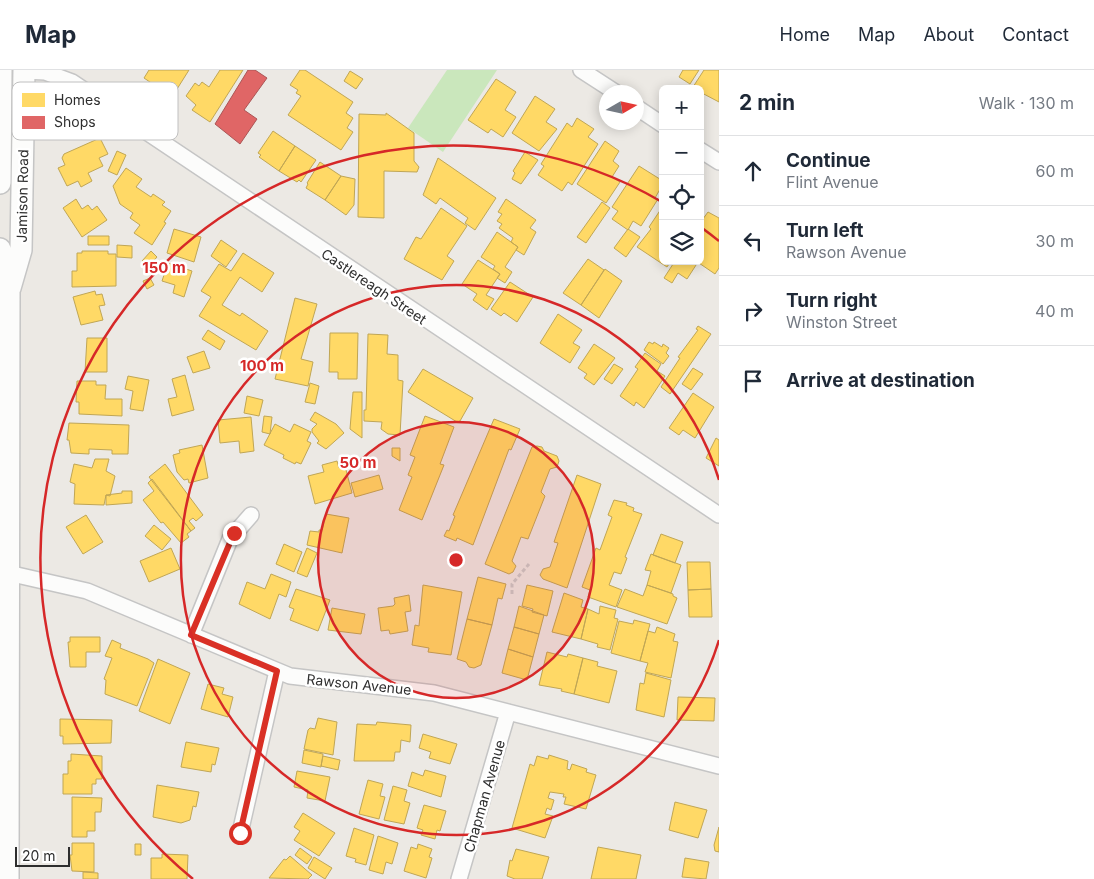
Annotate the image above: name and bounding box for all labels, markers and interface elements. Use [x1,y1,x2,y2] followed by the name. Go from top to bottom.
[25,20,76,49] text: Map
[780,24,830,45] text: Home
[858,24,895,45] text: Map
[923,24,974,45] text: About
[1002,24,1069,45] text: Contact
[12,82,178,140] legend
[599,85,644,130] north arrow
[659,85,704,265] map controls
[659,85,704,130] button: +
[739,90,795,115] text: 2 min
[54,91,101,108] text: Homes
[979,93,1074,113] text: Walk · 130 m
[54,113,96,130] text: Shops
[659,130,704,175] button: −
[13,149,31,243] street label: Jamison Road
[786,149,871,172] text: Continue
[739,157,767,185] icon: ahead
[1035,161,1074,181] text: 60 m
[786,172,879,192] text: Flint Avenue
[659,175,704,220] button: locate
[786,219,864,242] text: Turn left
[659,220,704,265] button: layers
[739,227,767,255] icon: left
[1036,231,1074,251] text: 30 m
[786,242,907,262] text: Rawson Avenue
[318,245,430,328] street label: Castlereagh Street
[142,258,186,277] text: 150 m
[786,289,877,312] text: Turn right
[739,297,767,325] icon: right
[1035,301,1074,321] text: 40 m
[786,312,897,332] text: Winston Street
[240,356,284,375] text: 100 m
[739,367,767,395] icon: arrive
[786,369,975,392] text: Arrive at destination
[340,453,376,472] text: 50 m
[223,522,246,545] route end
[447,551,465,569] centre of rings
[306,670,412,698] street label: Rawson Avenue
[460,738,508,854] street label: Chapman Avenue
[229,822,252,845] route start
[15,844,70,867] scale bar
[22,847,56,864] text: 20 m

